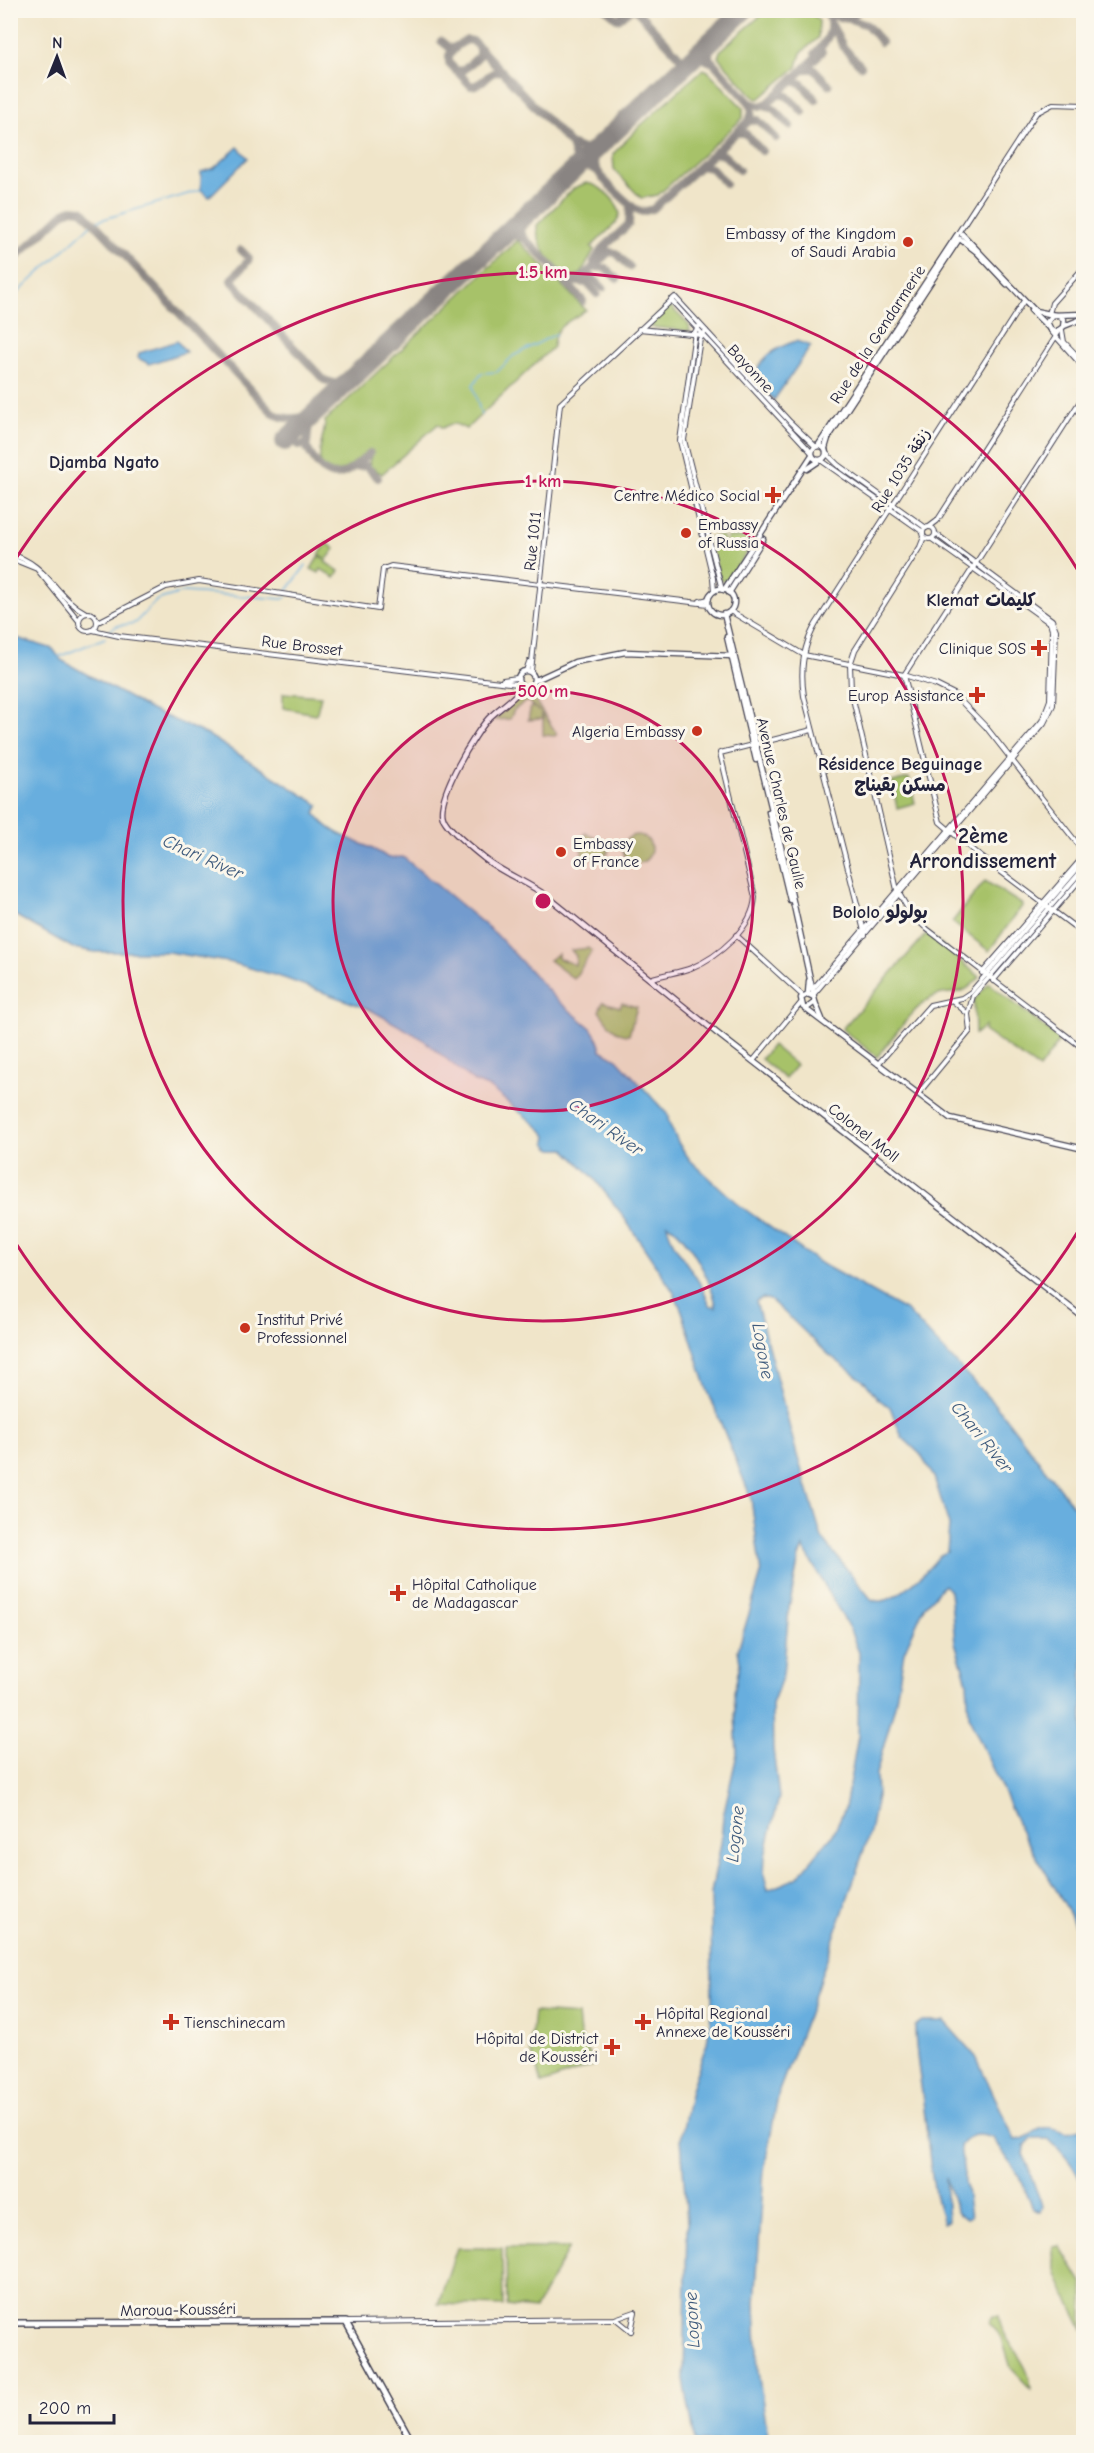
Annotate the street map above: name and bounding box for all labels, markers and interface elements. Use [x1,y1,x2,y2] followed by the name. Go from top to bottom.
[27,27,87,87] north arrow
[52,34,63,52] text: N
[726,225,896,261] place label: Embassy of the Kingdom of Saudi Arabia
[901,235,915,249] marker: Embassy of the Kingdom of Saudi Arabia
[518,262,568,283] text: 1.5 km
[827,262,929,407] street label: Rue de la Gendarmerie
[723,341,777,396] street label: Bayonne
[868,425,934,516] street label: Rue 1035 زنقة
[49,452,159,473] district label: Djamba Ngato
[525,471,561,492] text: 1 km
[764,486,782,504] marker: Centre Médico Social
[614,487,760,505] place label: Centre Médico Social
[521,510,545,572] street label: Rue 1011
[698,516,759,552] place label: Embassy of Russia
[679,526,693,540] marker: Embassy of Russia
[926,590,1036,611] district label: Klemat كليمات
[260,632,344,660] street label: Rue Brosset
[1030,639,1048,657] marker: Clinique SOS
[939,640,1026,658] place label: Clinique SOS
[518,681,568,702] text: 500 m
[968,686,986,704] marker: Europ Assistance
[848,687,964,705] place label: Europ Assistance
[753,716,810,891] street label: Avenue Charles de Gaulle
[572,723,686,741] place label: Algeria Embassy
[690,724,704,738] marker: Algeria Embassy
[818,754,982,796] district label: Résidence Beguinage مسكن بقيناج
[910,823,1057,874] district label: 2ème Arrondissement
[159,830,247,885] water label: Chari River
[573,835,639,871] place label: Embassy of France
[554,845,568,859] marker: Embassy of France
[533,891,553,911] centre of rings
[832,902,928,924] district label: Bololo بولولو
[565,1094,648,1161] water label: Chari River
[824,1100,902,1166] street label: Colonel Moll
[257,1311,347,1347] place label: Institut Privé Professionnel
[238,1321,252,1335] marker: Institut Privé Professionnel
[747,1321,778,1381] water label: Logone
[946,1397,1017,1478] water label: Chari River
[412,1576,537,1612] place label: Hôpital Catholique de Madagascar
[389,1584,407,1602] marker: Hôpital Catholique de Madagascar
[722,1805,749,1863] water label: Logone
[656,2005,790,2041] place label: Hôpital Regional Annexe de Kousséri
[162,2013,180,2031] marker: Tienschinecam
[634,2013,652,2031] marker: Hôpital Regional Annexe de Kousséri
[184,2014,285,2032] place label: Tienschinecam
[476,2030,598,2066] place label: Hôpital de District de Kousséri
[603,2038,621,2056] marker: Hôpital de District de Kousséri
[681,2291,704,2349] water label: Logone
[120,2300,236,2320] street label: Maroua-Kousséri
[30,2387,114,2425] scale bar
[39,2398,91,2419] text: 200 m

